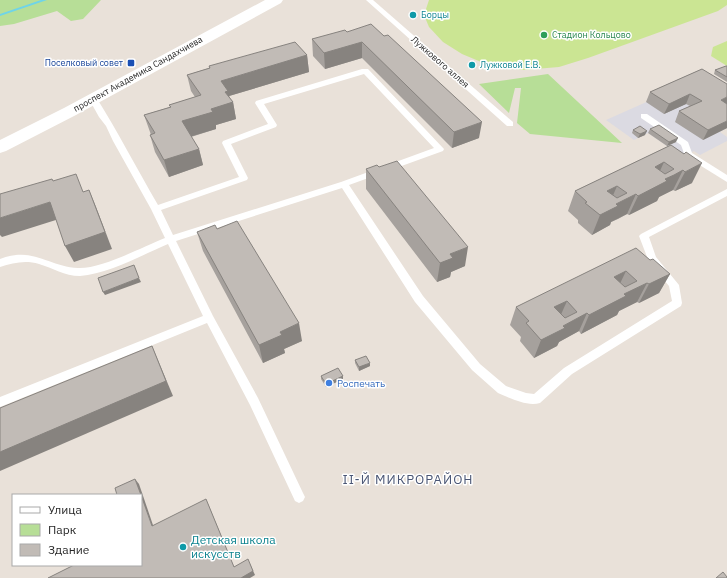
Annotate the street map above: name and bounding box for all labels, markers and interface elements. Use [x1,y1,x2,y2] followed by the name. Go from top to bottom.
[421,9,449,20] place label: Борцы
[408,10,418,20] marker: Борцы
[552,29,631,40] place label: Стадион Кольцово
[539,30,549,40] marker: Стадион Кольцово
[71,33,204,114] street label: проспект Академика Сандахчиева
[409,33,472,90] street label: Лужкового аллея
[45,57,124,68] place label: Поселковый совет
[126,58,136,68] marker: Поселковый совет
[480,59,541,70] place label: Лужковой Е.В.
[467,60,477,70] marker: Лужковой Е.В.
[337,377,385,390] place label: Роспечать
[324,378,334,388] marker: Роспечать
[342,471,474,488] district label: II-Й МИКРОРАЙОН
[12,494,142,566] legend
[48,502,82,517] text: Улица
[48,522,77,537] text: Парк
[191,532,276,561] place label: Детская школа искусств
[48,542,90,557] text: Здание
[178,542,188,552] marker: Детская школа искусств

